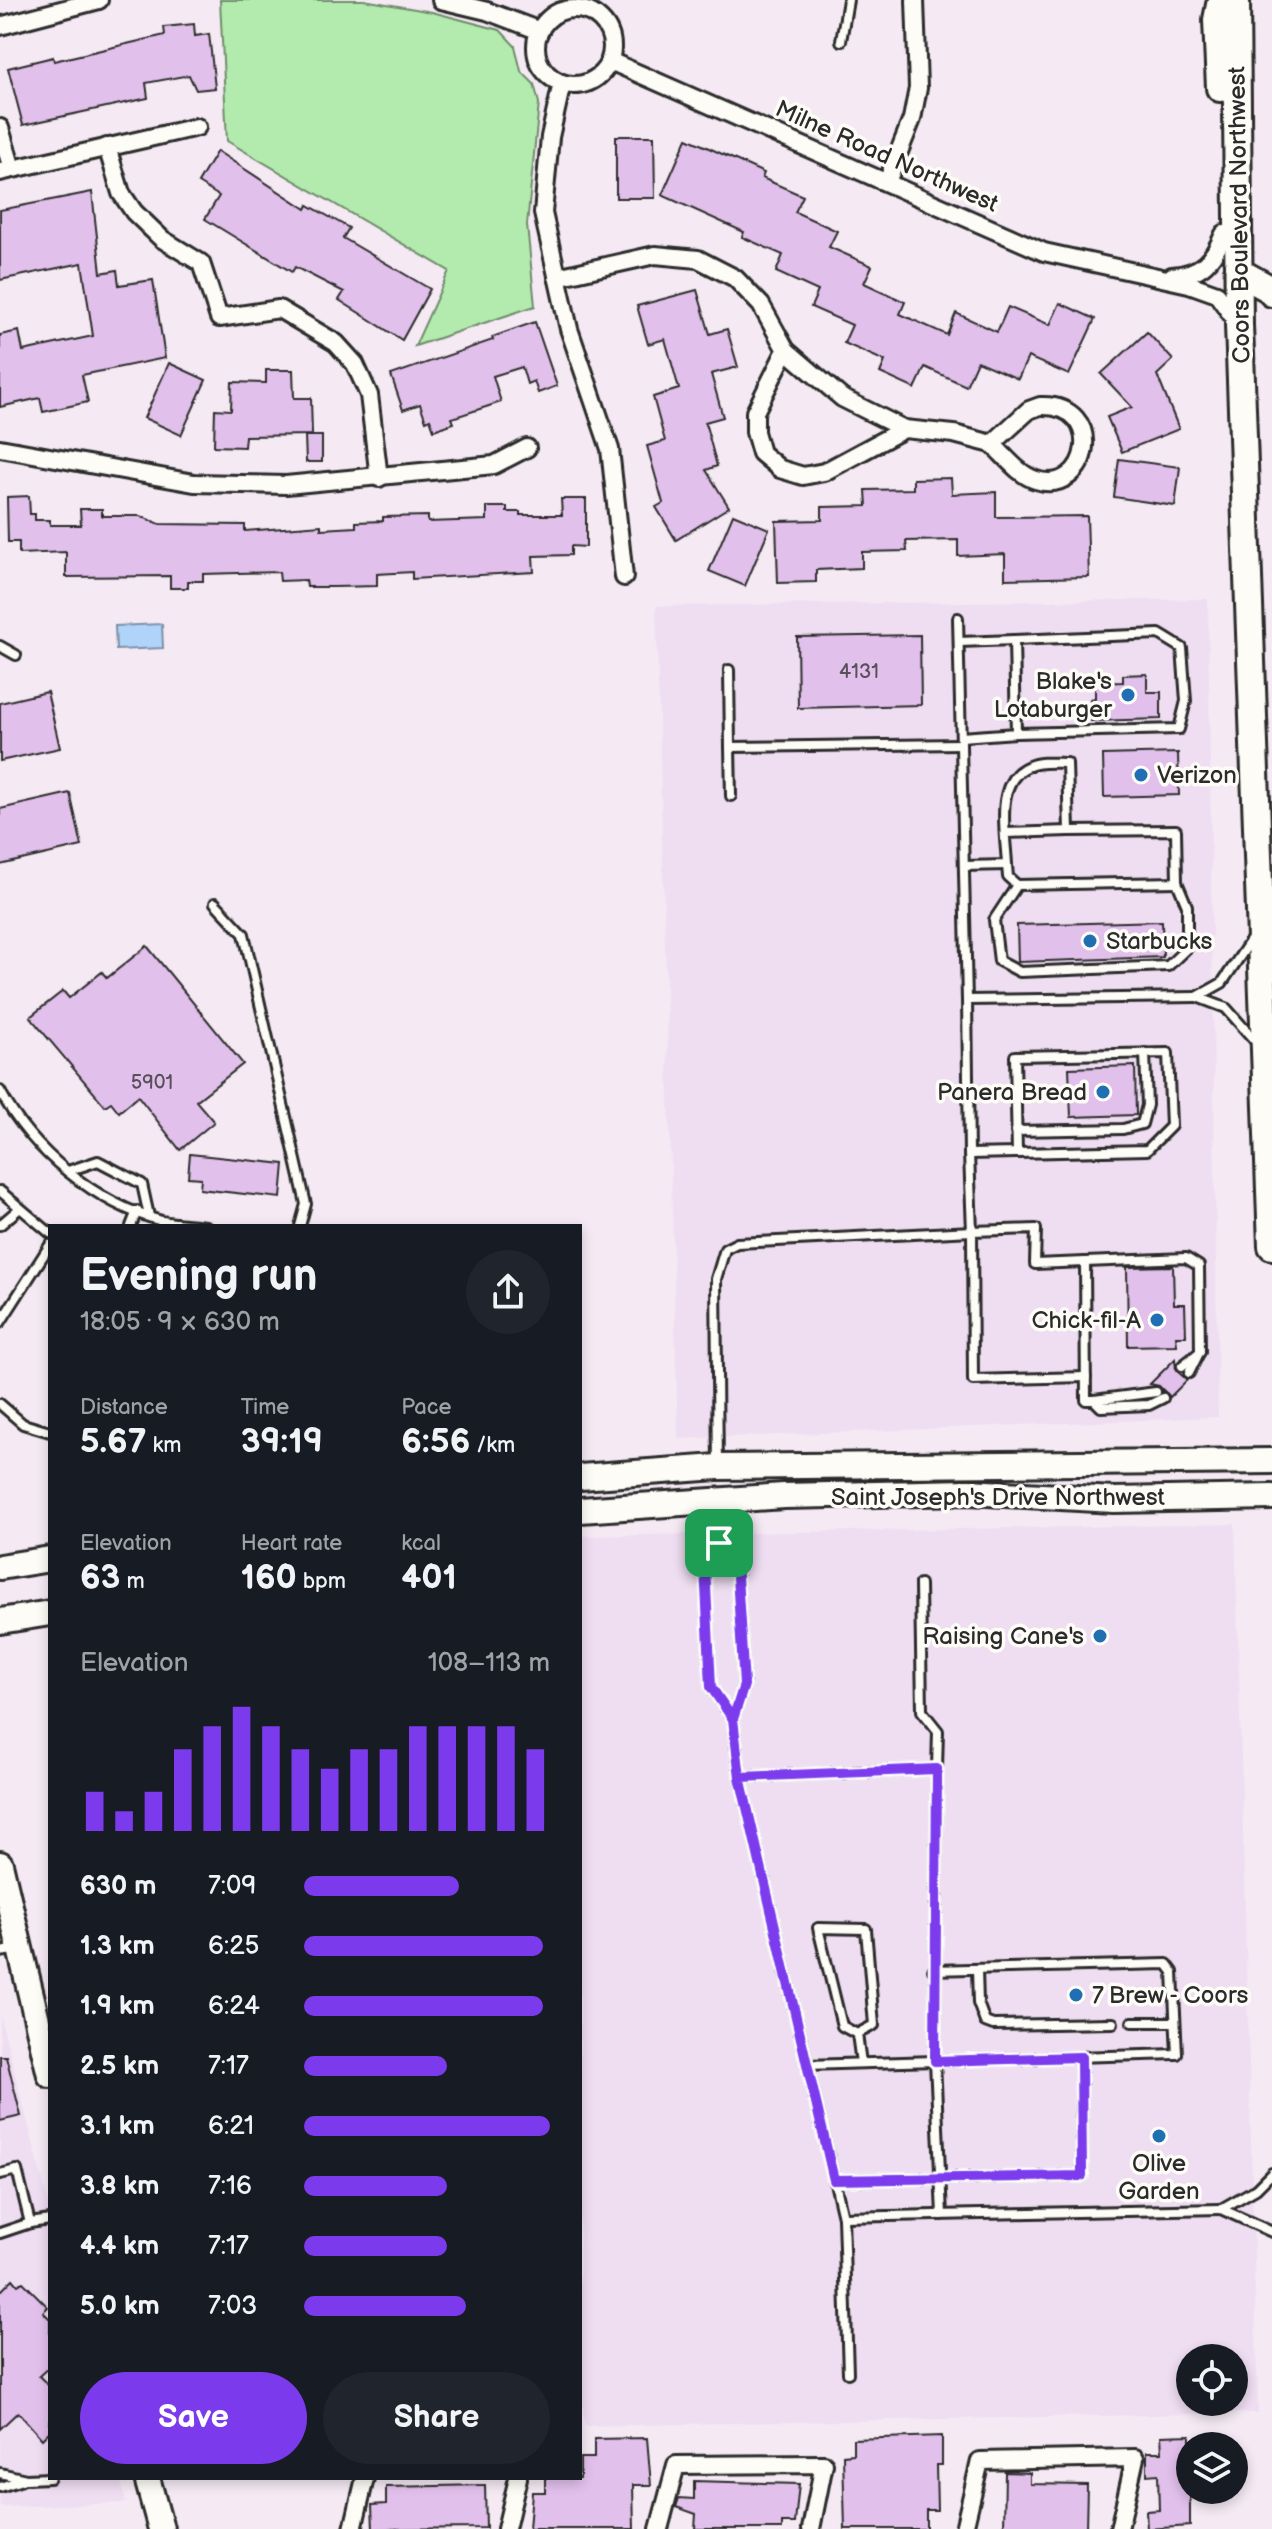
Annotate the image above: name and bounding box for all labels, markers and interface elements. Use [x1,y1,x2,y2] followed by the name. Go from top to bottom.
[1222,65,1257,364] street label: Coors Boulevard Northwest
[771,94,1003,219] street label: Milne Road Northwest
[839,660,879,684] house number: 4131
[994,667,1112,724] place label: Blake's Lotaburger
[1119,686,1137,704] marker: Blake's Lotaburger
[1157,761,1237,790] place label: Verizon
[1132,766,1150,784] marker: Verizon
[1106,927,1213,956] place label: Starbucks
[1081,932,1099,950] marker: Starbucks
[131,1071,173,1095] house number: 5901
[937,1078,1087,1107] place label: Panera Bread
[1094,1083,1112,1101] marker: Panera Bread
[80,1250,317,1303] text: Evening run
[466,1250,550,1334] button: share
[1032,1306,1141,1335] place label: Chick-fil-A
[80,1307,280,1338] text: 18:05 · 9 × 630 m
[1148,1311,1166,1329] marker: Chick-fil-A
[80,1394,168,1421] text: Distance
[241,1394,289,1421] text: Time
[401,1394,452,1421] text: Pace
[80,1421,146,1462] text: 5.67
[241,1421,323,1462] text: 39:19
[401,1421,470,1462] text: 6:56
[146,1432,181,1459] text: km
[470,1432,515,1459] text: /km
[831,1483,1166,1512] street label: Saint Joseph's Drive Northwest
[685,1509,753,1577] pin
[697,1521,741,1565] icon: arrive
[80,1530,172,1557] text: Elevation
[241,1530,342,1557] text: Heart rate
[401,1530,441,1557] text: kcal
[80,1557,120,1598] text: 63
[241,1557,297,1598] text: 160
[401,1557,457,1598] text: 401
[120,1568,145,1595] text: m
[297,1568,346,1595] text: bpm
[922,1622,1084,1651] place label: Raising Cane's
[1091,1627,1109,1645] marker: Raising Cane's
[80,1648,188,1679] text: Elevation
[428,1648,550,1679] text: 108–113 m
[80,1871,156,1902] text: 630 m
[208,1871,256,1902] text: 7:09
[80,1931,155,1962] text: 1.3 km
[208,1931,259,1962] text: 6:25
[1092,1981,1249,2010] place label: 7 Brew - Coors
[1067,1986,1085,2004] marker: 7 Brew - Coors
[80,1991,155,2022] text: 1.9 km
[208,1991,260,2022] text: 6:24
[80,2051,159,2082] text: 2.5 km
[208,2051,249,2082] text: 7:17
[80,2111,155,2142] text: 3.1 km
[208,2111,254,2142] text: 6:21
[1150,2127,1168,2145] marker: Olive Garden
[1118,2149,1200,2206] place label: Olive Garden
[80,2171,159,2202] text: 3.8 km
[208,2171,252,2202] text: 7:16
[80,2231,159,2262] text: 4.4 km
[208,2231,249,2262] text: 7:17
[80,2291,160,2322] text: 5.0 km
[208,2291,257,2322] text: 7:03
[1176,2344,1248,2504] map controls
[1176,2344,1248,2416] button: locate
[80,2372,307,2464] button: Save
[323,2372,550,2464] button: Share
[1176,2432,1248,2504] button: layers

